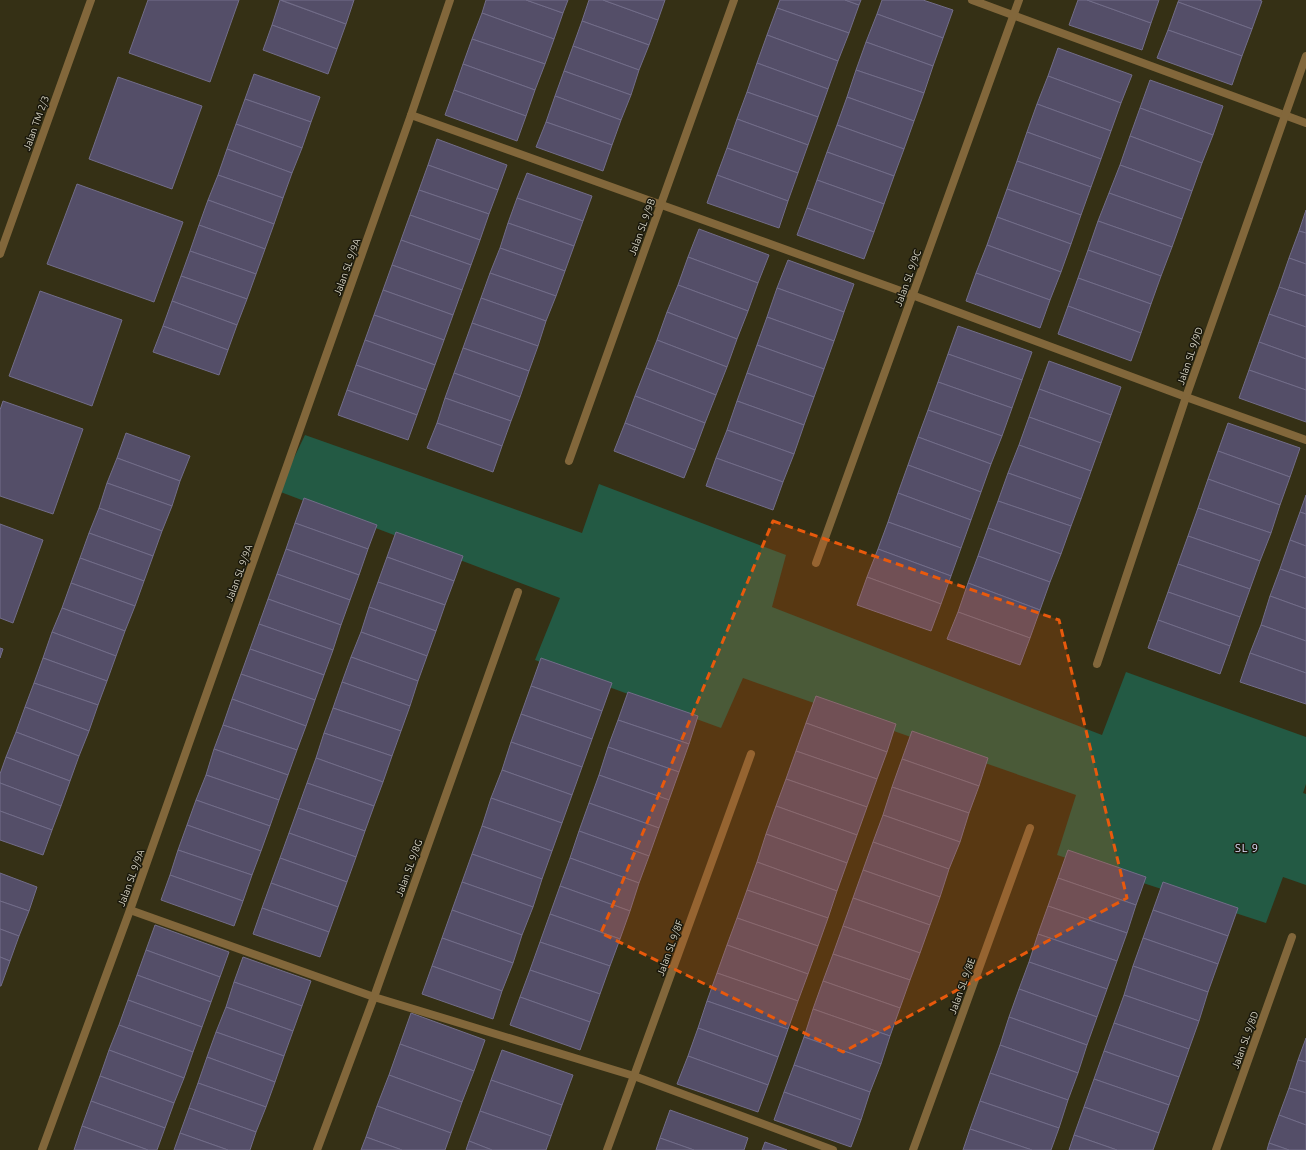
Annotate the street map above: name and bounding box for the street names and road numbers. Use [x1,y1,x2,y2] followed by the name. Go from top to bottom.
[21,94,51,152] street label: Jalan TM 2/3
[627,197,657,257] street label: Jalan SL 9/9B
[332,236,363,297] street label: Jalan SL 9/9A
[893,248,923,308] street label: Jalan SL 9/9C
[1175,326,1205,386] street label: Jalan SL 9/9D
[224,542,255,603] street label: Jalan SL 9/9A
[394,838,424,898] street label: Jalan SL 9/8G
[116,847,147,908] street label: Jalan SL 9/9A
[655,919,685,977] street label: Jalan SL 9/8F
[947,956,977,1016] street label: Jalan SL 9/8E
[1229,1010,1261,1070] street label: Jalan SL 9/8D

